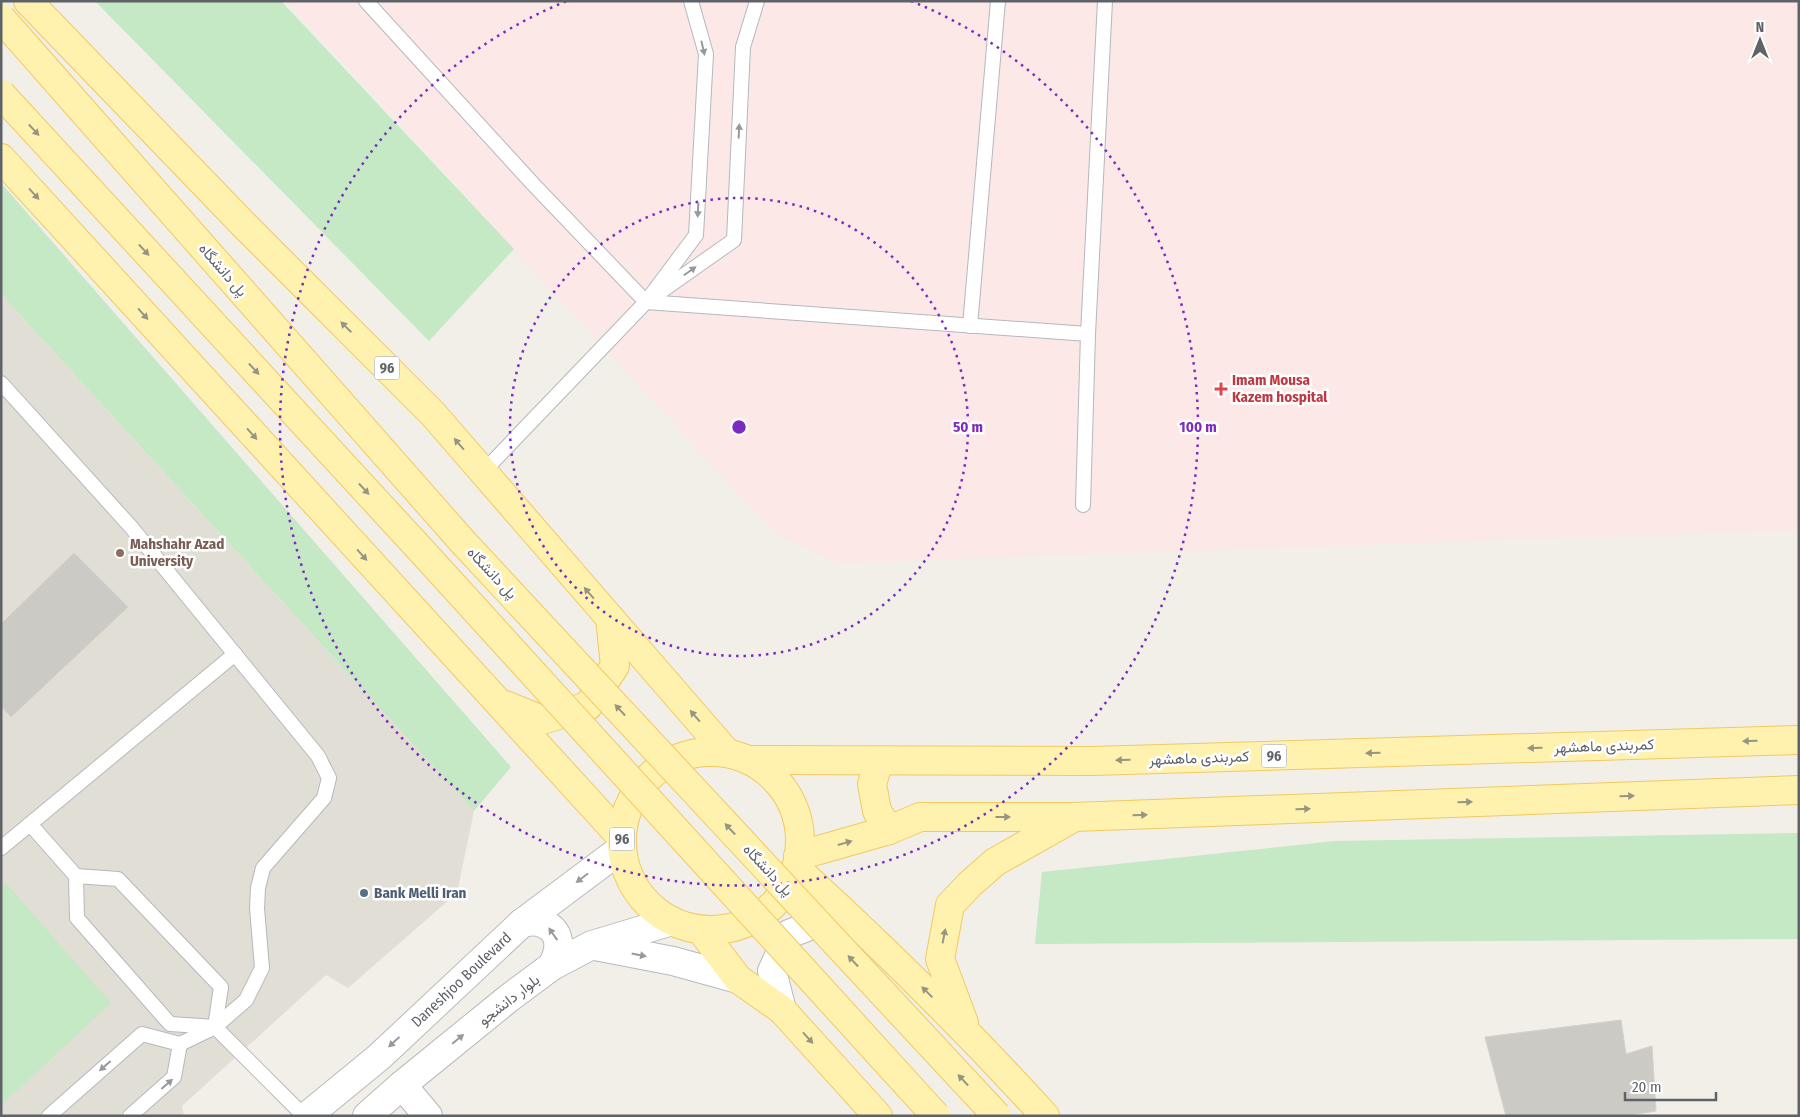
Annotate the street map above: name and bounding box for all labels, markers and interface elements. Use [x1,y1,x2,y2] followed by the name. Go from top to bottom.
[1735,15,1785,65] north arrow
[1756,19,1764,36] text: N
[699,41,707,56] one-way arrow
[28,123,40,135] one-way arrow
[735,123,743,139] one-way arrow
[28,187,40,199] one-way arrow
[693,202,701,218] one-way arrow
[194,240,251,301] street label: پل دانشگاه
[138,243,150,255] one-way arrow
[683,265,696,276] one-way arrow
[137,308,149,320] one-way arrow
[340,321,352,333] one-way arrow
[374,356,400,379] road number: 96
[248,363,260,375] one-way arrow
[1232,371,1328,406] place label: Imam Mousa Kazem hospital
[1214,382,1228,396] marker: Imam Mousa Kazem hospital
[730,418,748,436] centre of rings
[953,418,983,436] text: 50 m
[1179,418,1217,436] text: 100 m
[246,428,258,440] one-way arrow
[453,438,465,450] one-way arrow
[358,482,370,494] one-way arrow
[130,535,224,570] place label: Mahshahr Azad University
[463,543,521,604] street label: پل دانشگاه
[114,547,126,559] marker: Mahshahr Azad University
[356,548,368,560] one-way arrow
[583,586,594,599] one-way arrow
[614,705,626,717] one-way arrow
[690,710,701,722] one-way arrow
[1552,735,1655,758] street label: کمربندی ماهشهر
[1742,738,1758,746] one-way arrow
[1262,744,1286,768] road number: 96
[1527,744,1543,752] one-way arrow
[1147,747,1250,770] street label: کمربندی ماهشهر
[1364,749,1380,757] one-way arrow
[1115,756,1131,764] one-way arrow
[1620,792,1636,800] one-way arrow
[1457,798,1473,806] one-way arrow
[1295,804,1311,812] one-way arrow
[1132,811,1148,819] one-way arrow
[996,813,1012,821] one-way arrow
[724,824,736,836] one-way arrow
[610,828,634,851] road number: 96
[838,838,853,846] one-way arrow
[739,840,797,901] street label: پل دانشگاه
[575,873,589,883] one-way arrow
[374,884,467,902] place label: Bank Melli Iran
[358,887,370,899] marker: Bank Melli Iran
[548,927,558,941] one-way arrow
[941,928,949,944] one-way arrow
[408,929,515,1031] street label: Daneshjoo Boulevard
[632,951,648,959] one-way arrow
[847,955,859,967] one-way arrow
[475,971,543,1029] street label: بلوار دانشجو
[921,986,933,998] one-way arrow
[802,1032,814,1044] one-way arrow
[452,1034,465,1045] one-way arrow
[389,1036,401,1048] one-way arrow
[100,1060,112,1072] one-way arrow
[1625,1070,1716,1102] scale bar
[957,1074,969,1086] one-way arrow
[160,1078,173,1089] one-way arrow
[1632,1078,1662,1096] text: 20 m

